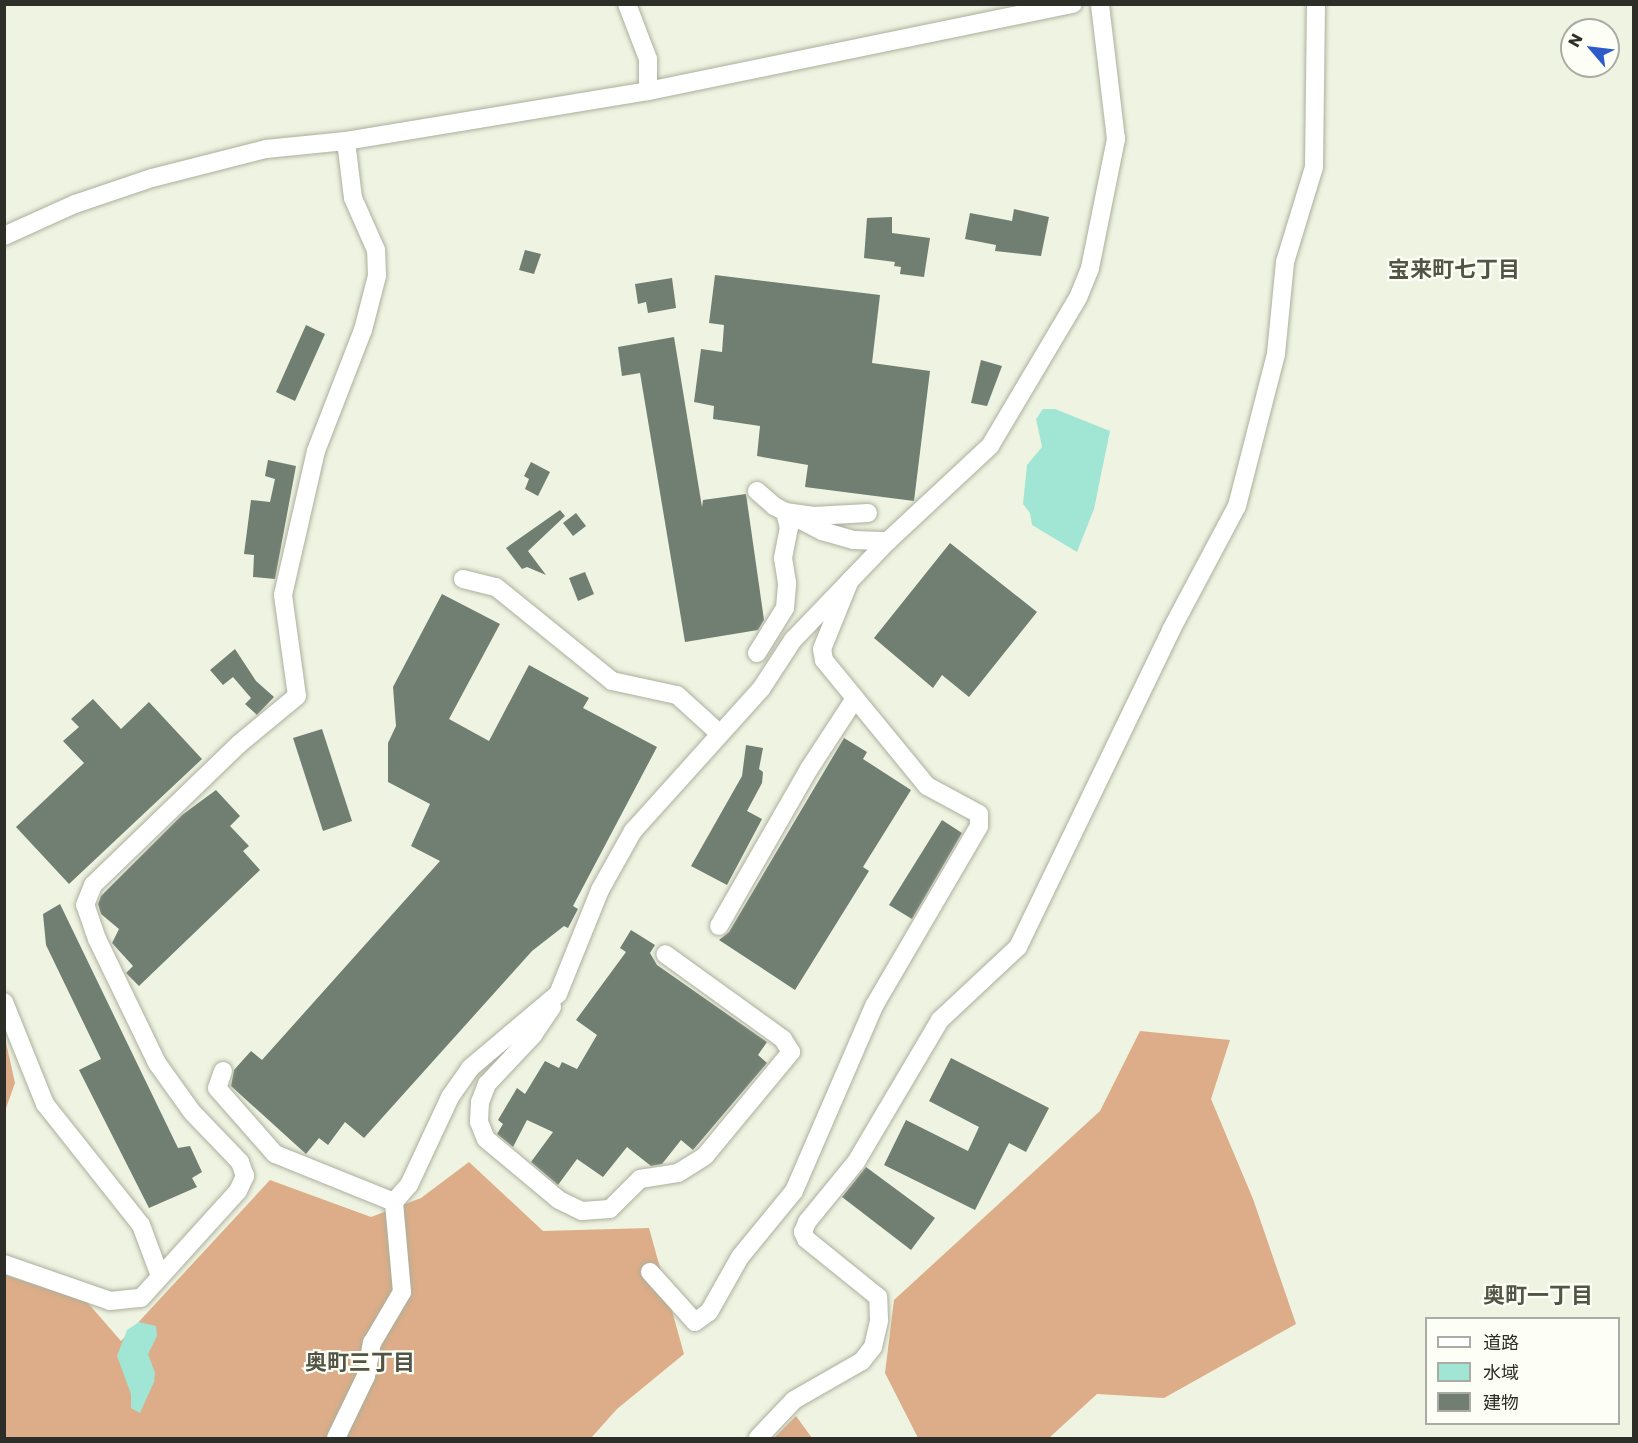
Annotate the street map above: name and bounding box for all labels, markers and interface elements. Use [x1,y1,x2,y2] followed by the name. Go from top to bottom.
[1560,18,1620,78] north arrow
[1562,30,1588,51] text: N
[1388,257,1520,283] district label: 宝来町七丁目
[1483,1283,1593,1309] district label: 奥町一丁目
[1425,1317,1620,1425] legend
[1483,1330,1519,1355] text: 道路
[305,1350,415,1376] district label: 奥町三丁目
[1483,1360,1519,1385] text: 水域
[1483,1390,1519,1415] text: 建物

